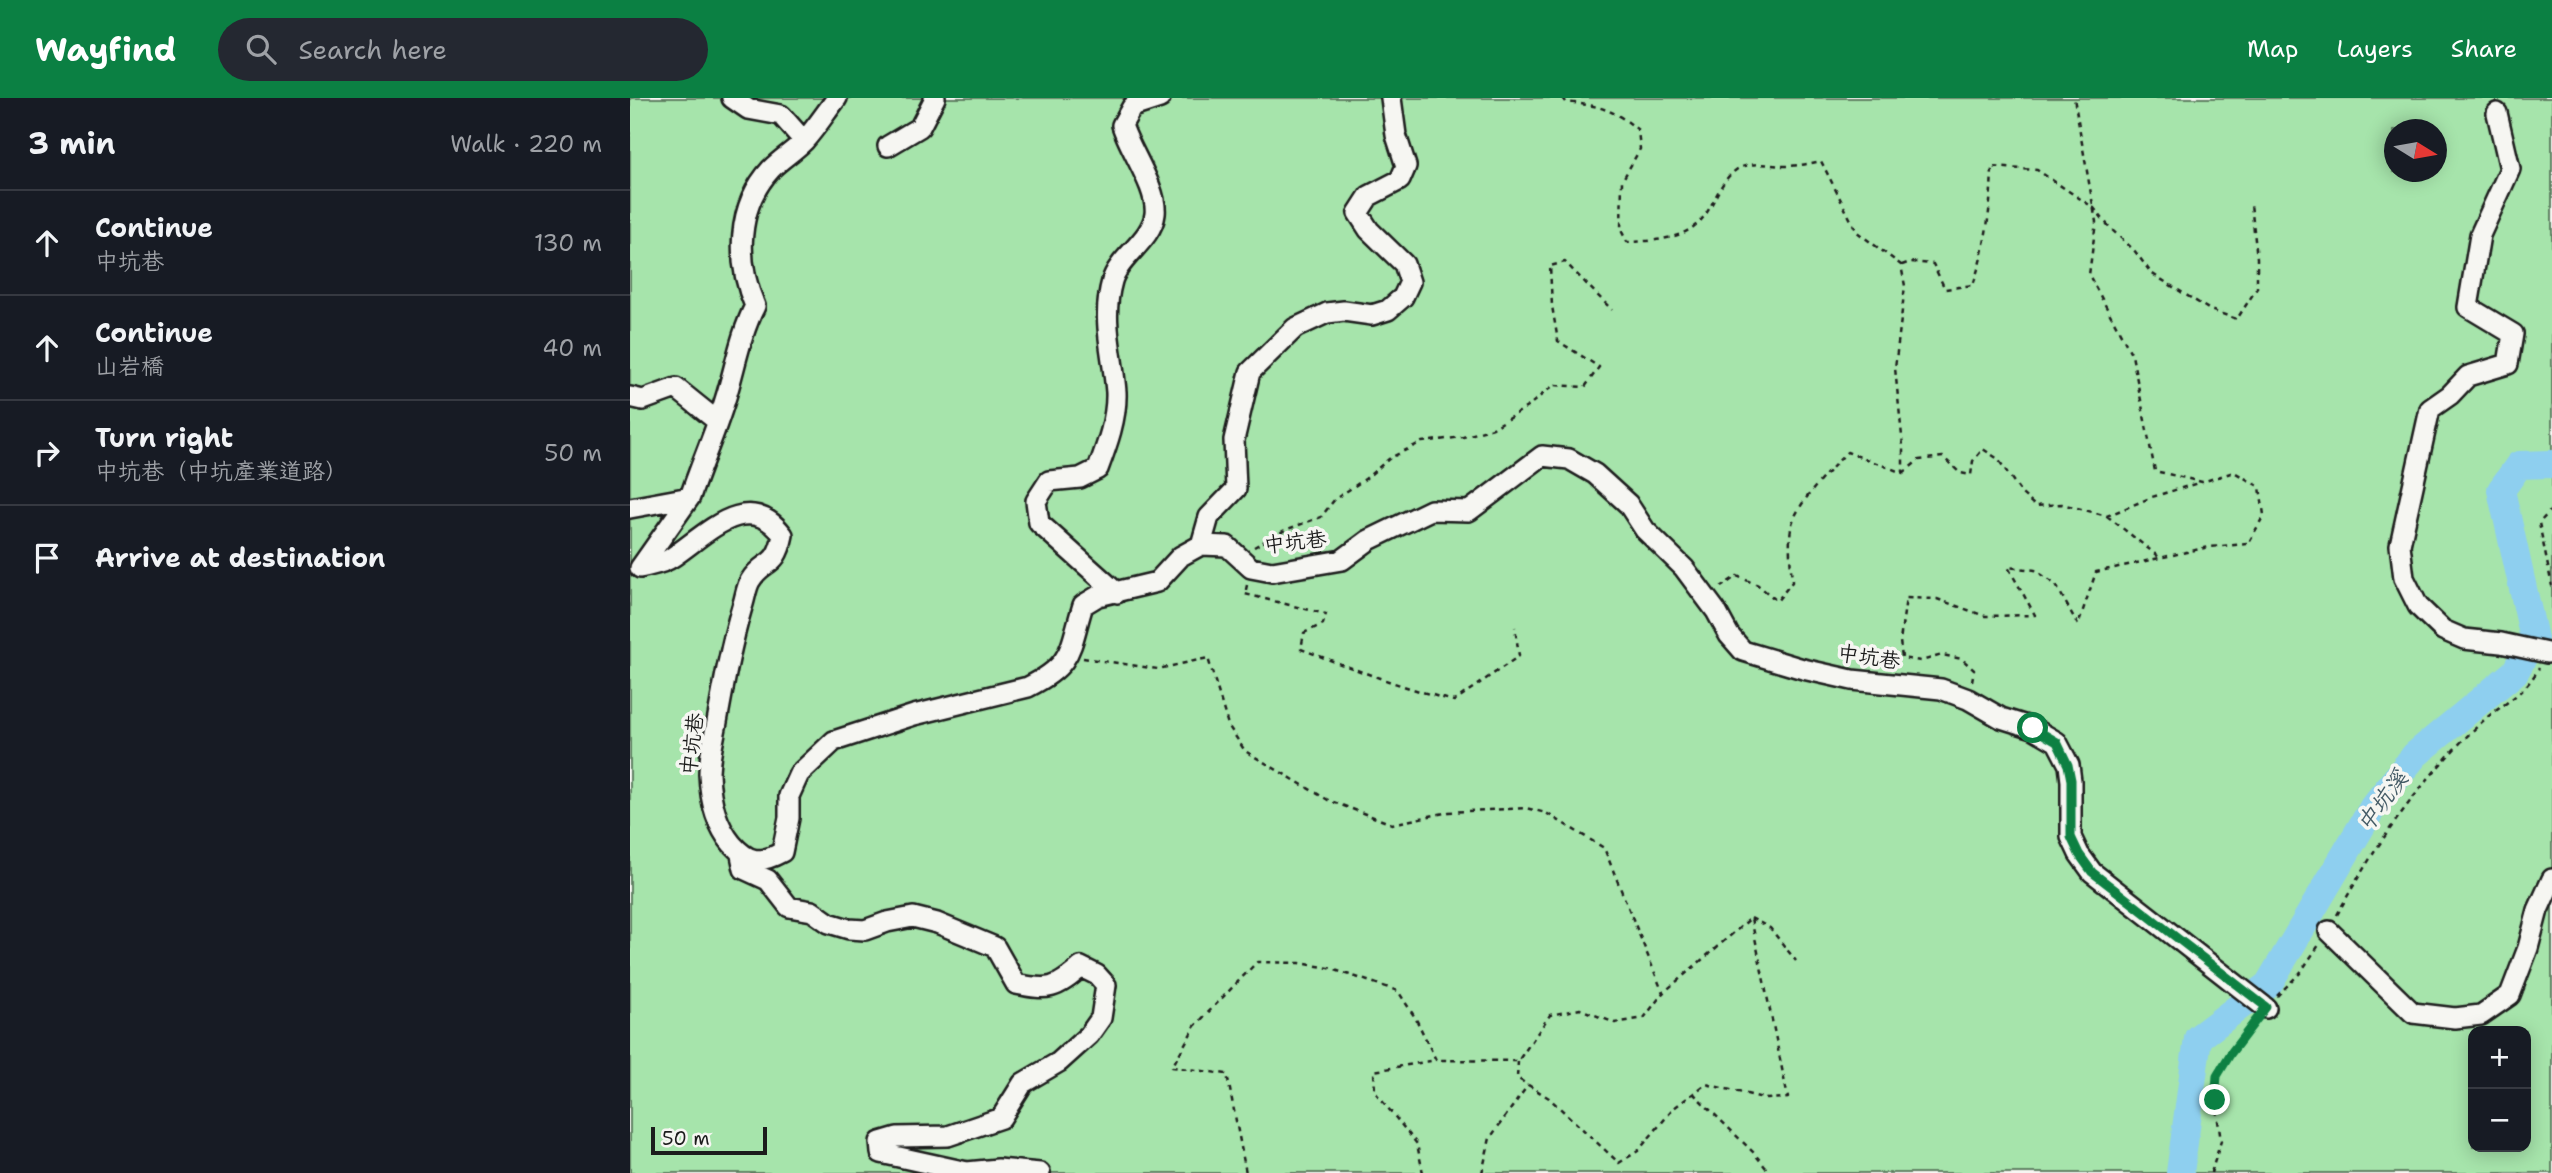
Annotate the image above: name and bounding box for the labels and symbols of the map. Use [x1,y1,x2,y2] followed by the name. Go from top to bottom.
[2384,119,2447,182] north arrow
[1262,525,1328,559] street label: 中坑巷
[1836,639,1902,675] street label: 中坑巷
[674,711,710,777] street label: 中坑巷
[2017,712,2048,743] route start
[2350,763,2416,838] water label: 中坑溪
[2199,1084,2230,1115] route end
[651,1124,766,1156] scale bar

